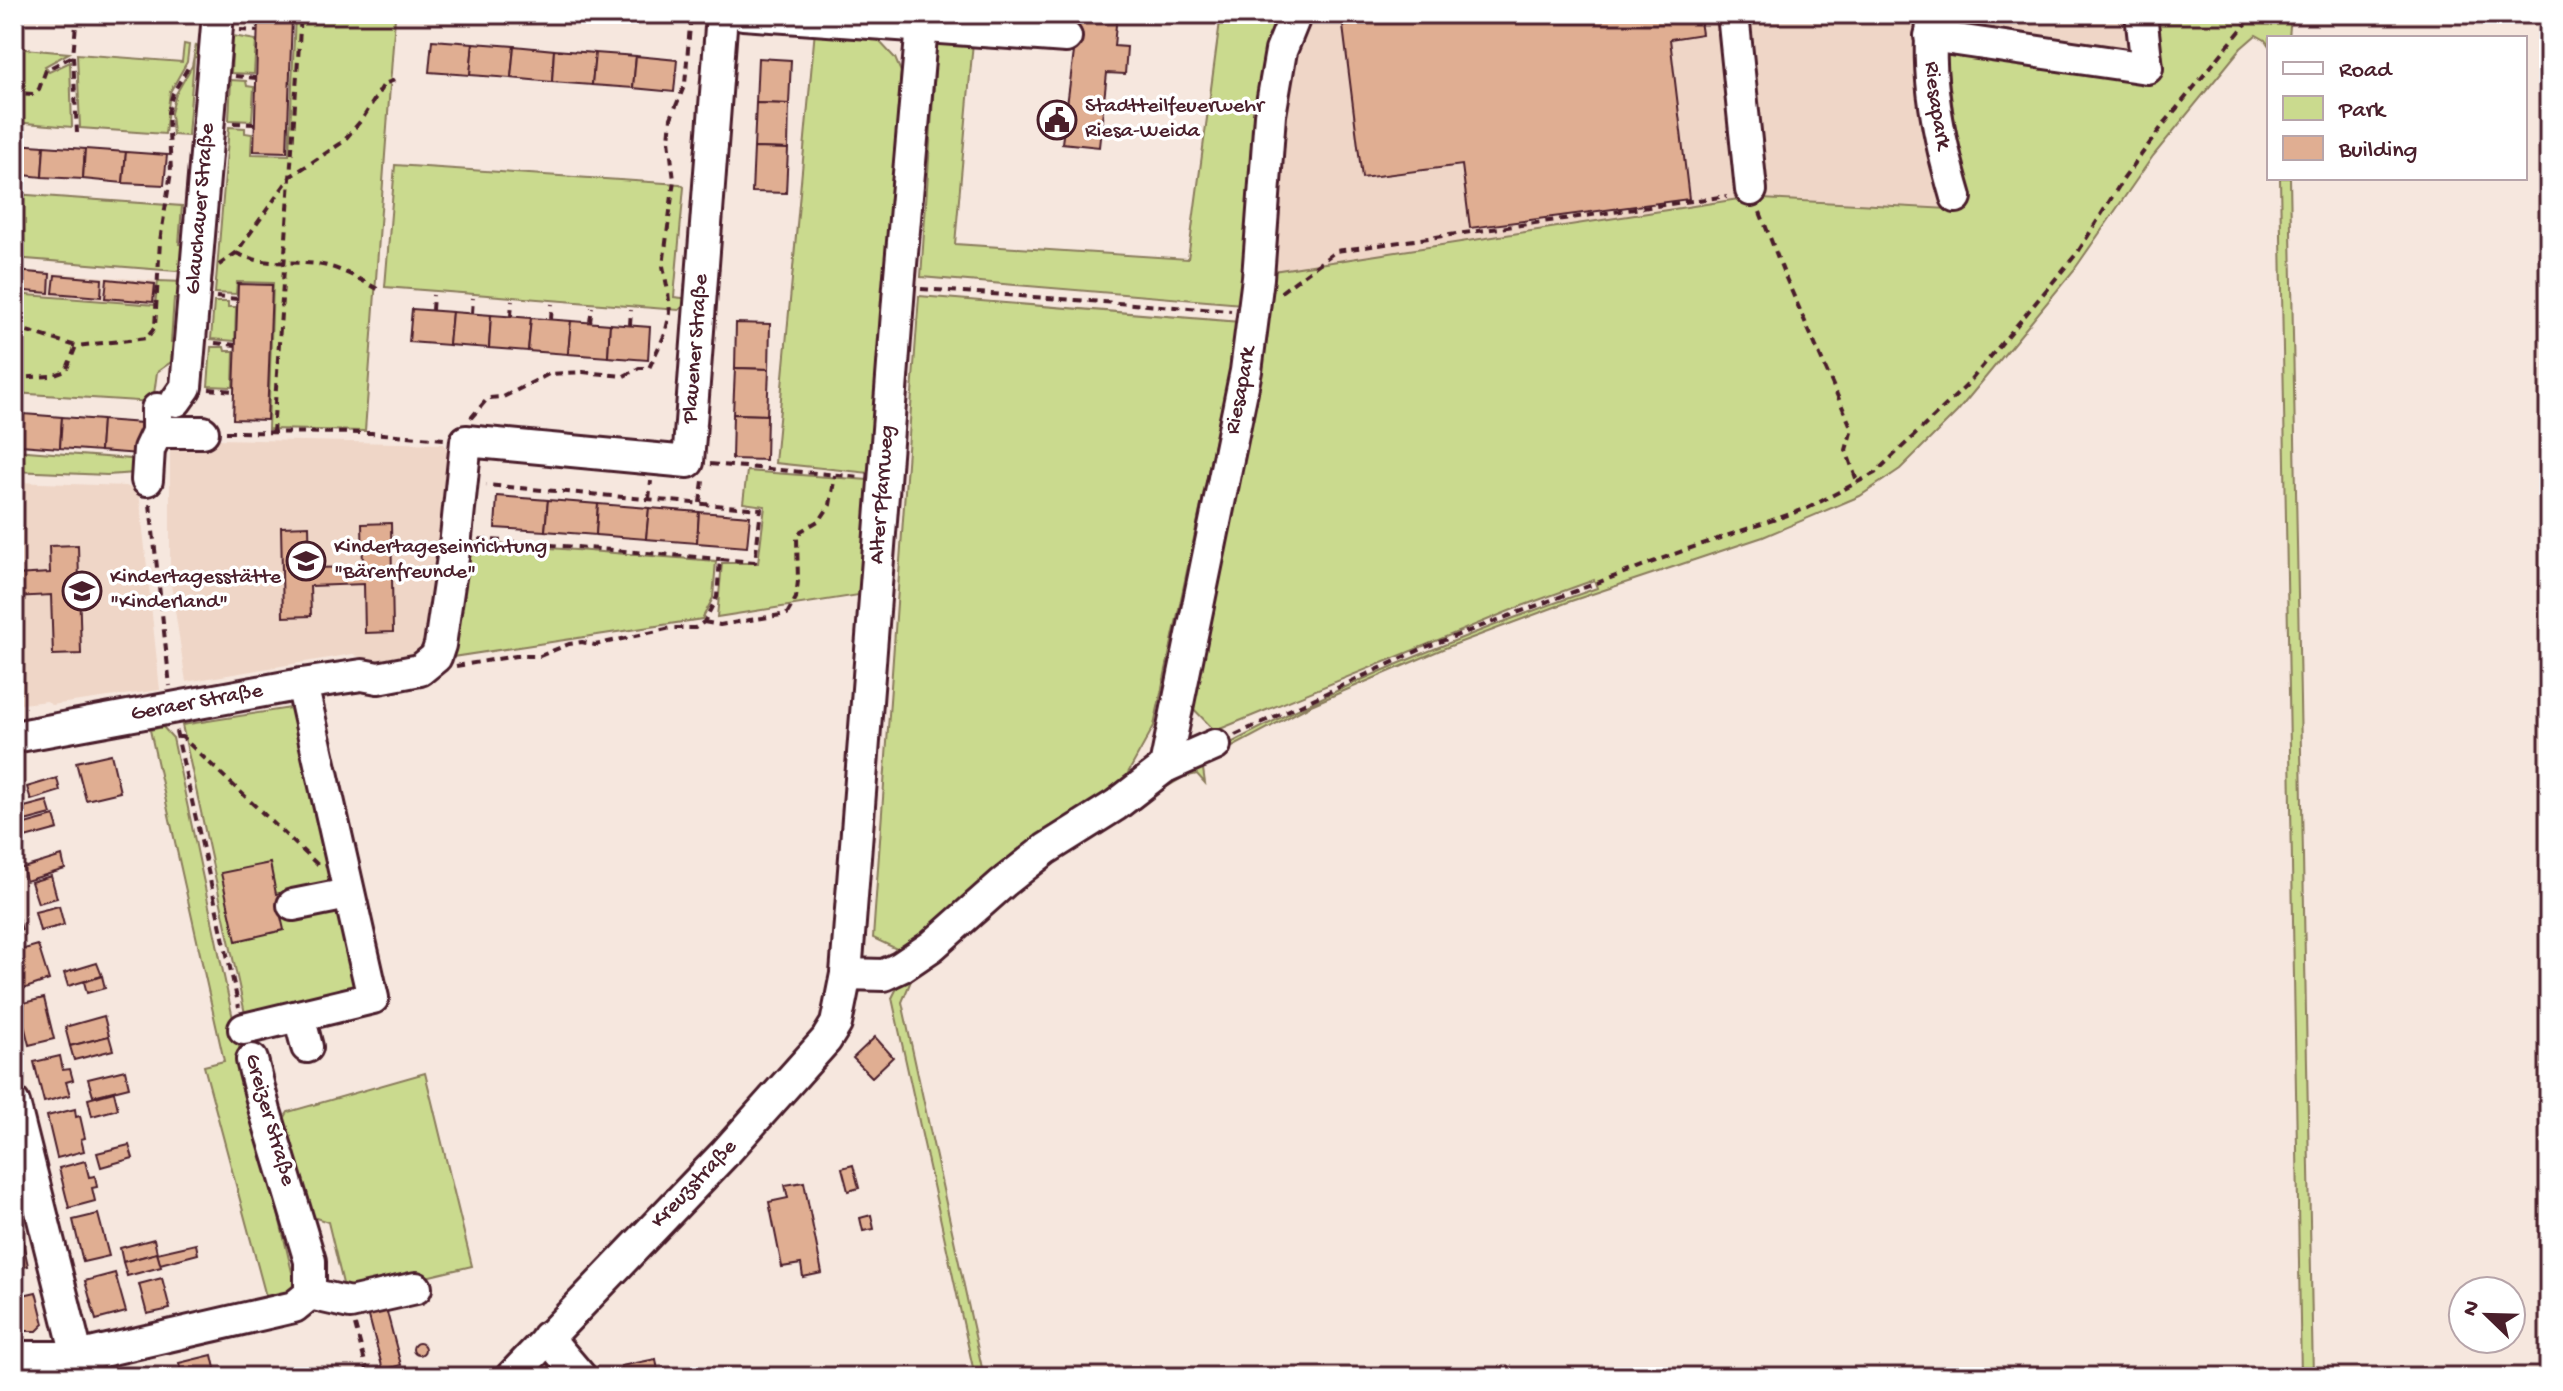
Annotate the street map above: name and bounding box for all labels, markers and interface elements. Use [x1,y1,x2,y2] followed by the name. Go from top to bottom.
[2267,36,2527,180] legend
[2339,57,2393,86] text: Road
[1918,61,1956,154] street label: Riesapark
[1085,94,1266,145] place label: Stadtteilfeuerwehr Riesa-Weida
[2338,97,2387,126] text: Park
[1036,99,1078,141] public building icon: Stadtteilfeuerwehr Riesa-Weida
[181,122,222,295] street label: Glauchauer Straße
[2338,137,2417,166] text: Building
[678,273,715,425] street label: Plauener Straße
[1220,343,1262,437] street label: Riesapark
[865,424,901,565] street label: Alter Pfarrweg
[334,535,547,586] place label: Kindertageseinrichtung "Bärenfreunde"
[285,540,327,582] school or university icon: Kindertageseinrichtung "Bärenfreunde"
[110,565,282,616] place label: Kindertagesstätte "Kinderland"
[61,570,103,612] school or university icon: Kindertagesstätte "Kinderland"
[129,678,266,728] street label: Geraer Straße
[238,1051,300,1189] street label: Greizer Straße
[646,1134,744,1235] street label: Kreuzstraße
[2447,1275,2527,1355] north arrow
[2457,1297,2487,1320] text: N

